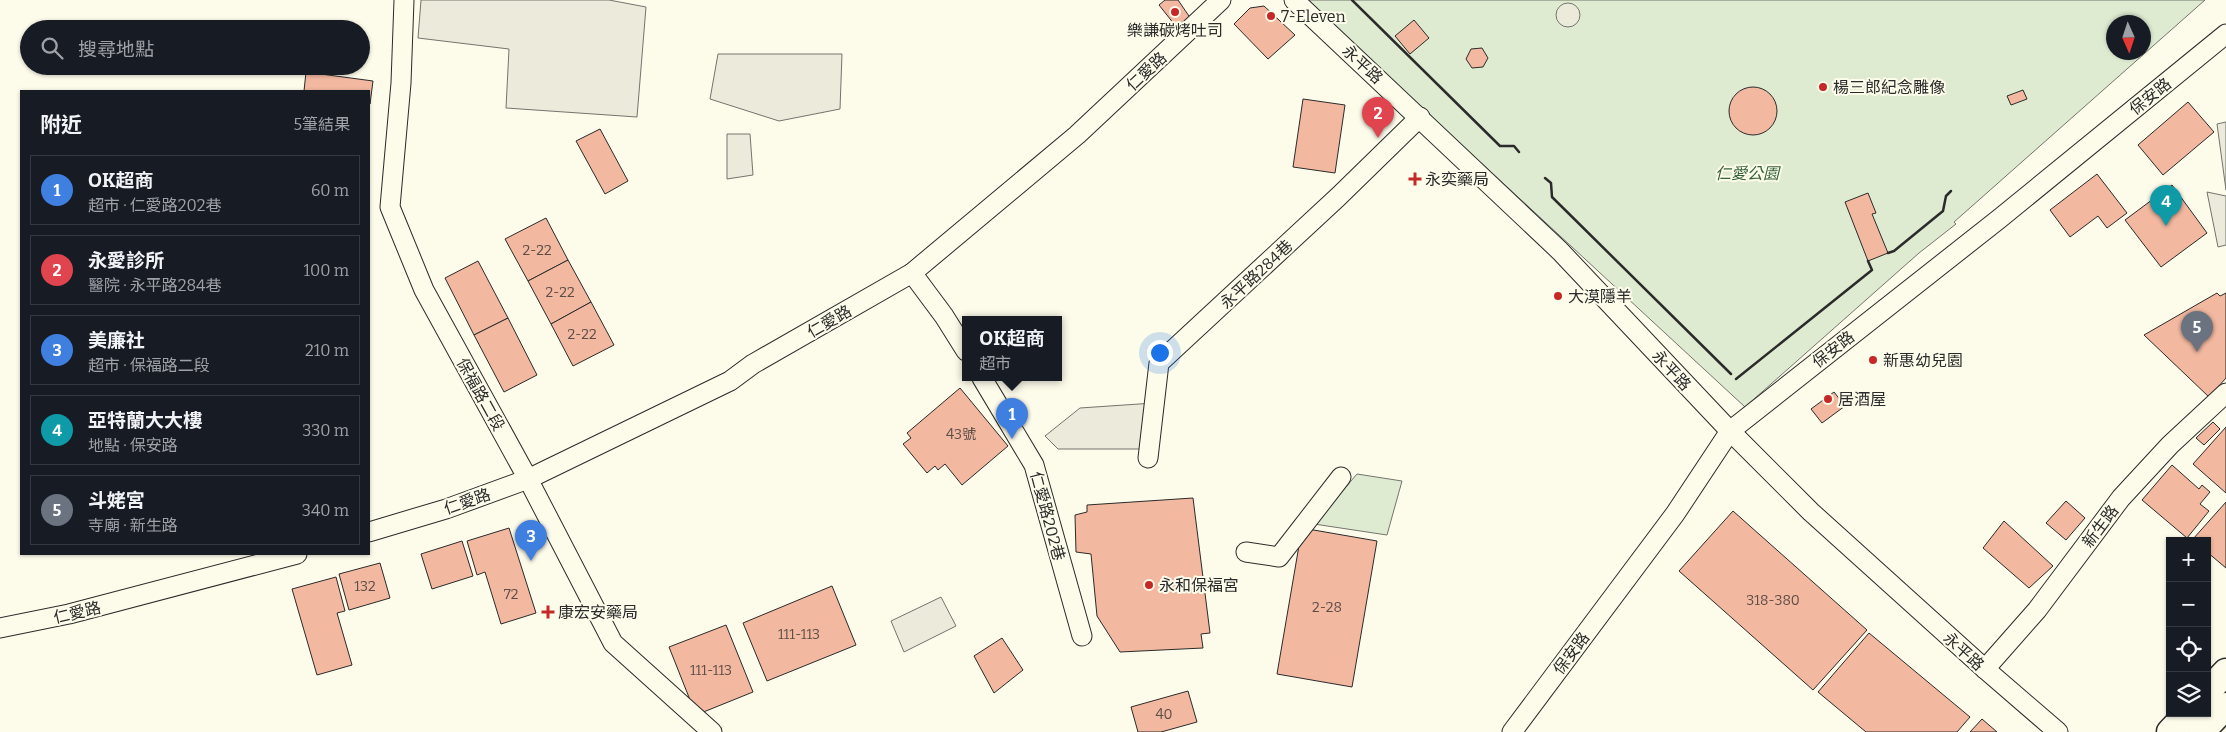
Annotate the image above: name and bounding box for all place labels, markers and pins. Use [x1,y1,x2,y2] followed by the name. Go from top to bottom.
[1169,6,1181,18] marker: 樂謙碳烤吐司
[1281,7,1346,26] place label: 7-Eleven
[1265,10,1277,22] marker: 7-Eleven
[1127,21,1223,40] place label: 樂謙碳烤吐司
[1833,78,1945,97] place label: 楊三郎紀念雕像
[1817,81,1829,93] marker: 楊三郎紀念雕像
[1362,97,1394,138] pin: 2
[1425,170,1489,189] place label: 永奕藥局
[1409,173,1421,185] marker: 永奕藥局
[2150,185,2182,226] pin: 4
[1568,287,1632,306] place label: 大漠隱羊
[1552,290,1564,302] marker: 大漠隱羊
[2181,311,2213,352] pin: 5
[1883,351,1963,370] place label: 新惠幼兒園
[1867,354,1879,366] marker: 新惠幼兒園
[1838,390,1886,409] place label: 居酒屋
[1822,393,1834,405] marker: 居酒屋
[996,398,1028,439] pin: 1
[515,520,547,561] pin: 3
[1159,576,1239,595] place label: 永和保福宮
[1143,579,1155,591] marker: 永和保福宮
[558,603,638,622] place label: 康宏安藥局
[542,606,554,618] marker: 康宏安藥局

